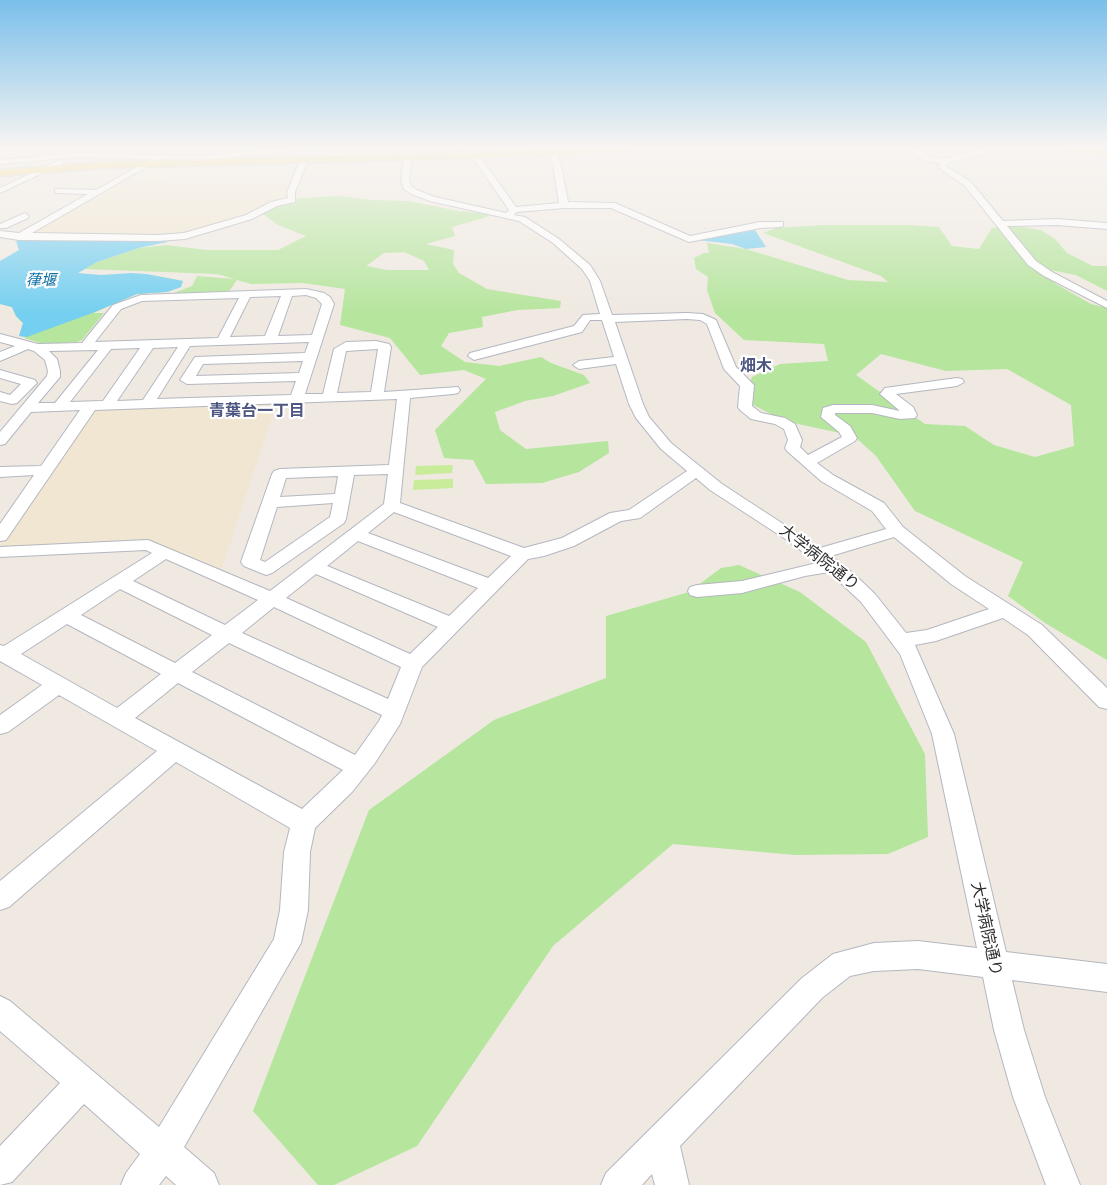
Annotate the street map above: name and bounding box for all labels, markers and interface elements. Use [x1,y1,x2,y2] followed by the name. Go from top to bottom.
[26,272,56,290] water label: 葎堰
[740,356,772,376] district label: 畑木
[209,401,305,421] district label: 青葉台一丁目
[775,521,863,595] street label: 大学病院通り
[967,880,1005,978] street label: 大学病院通り

